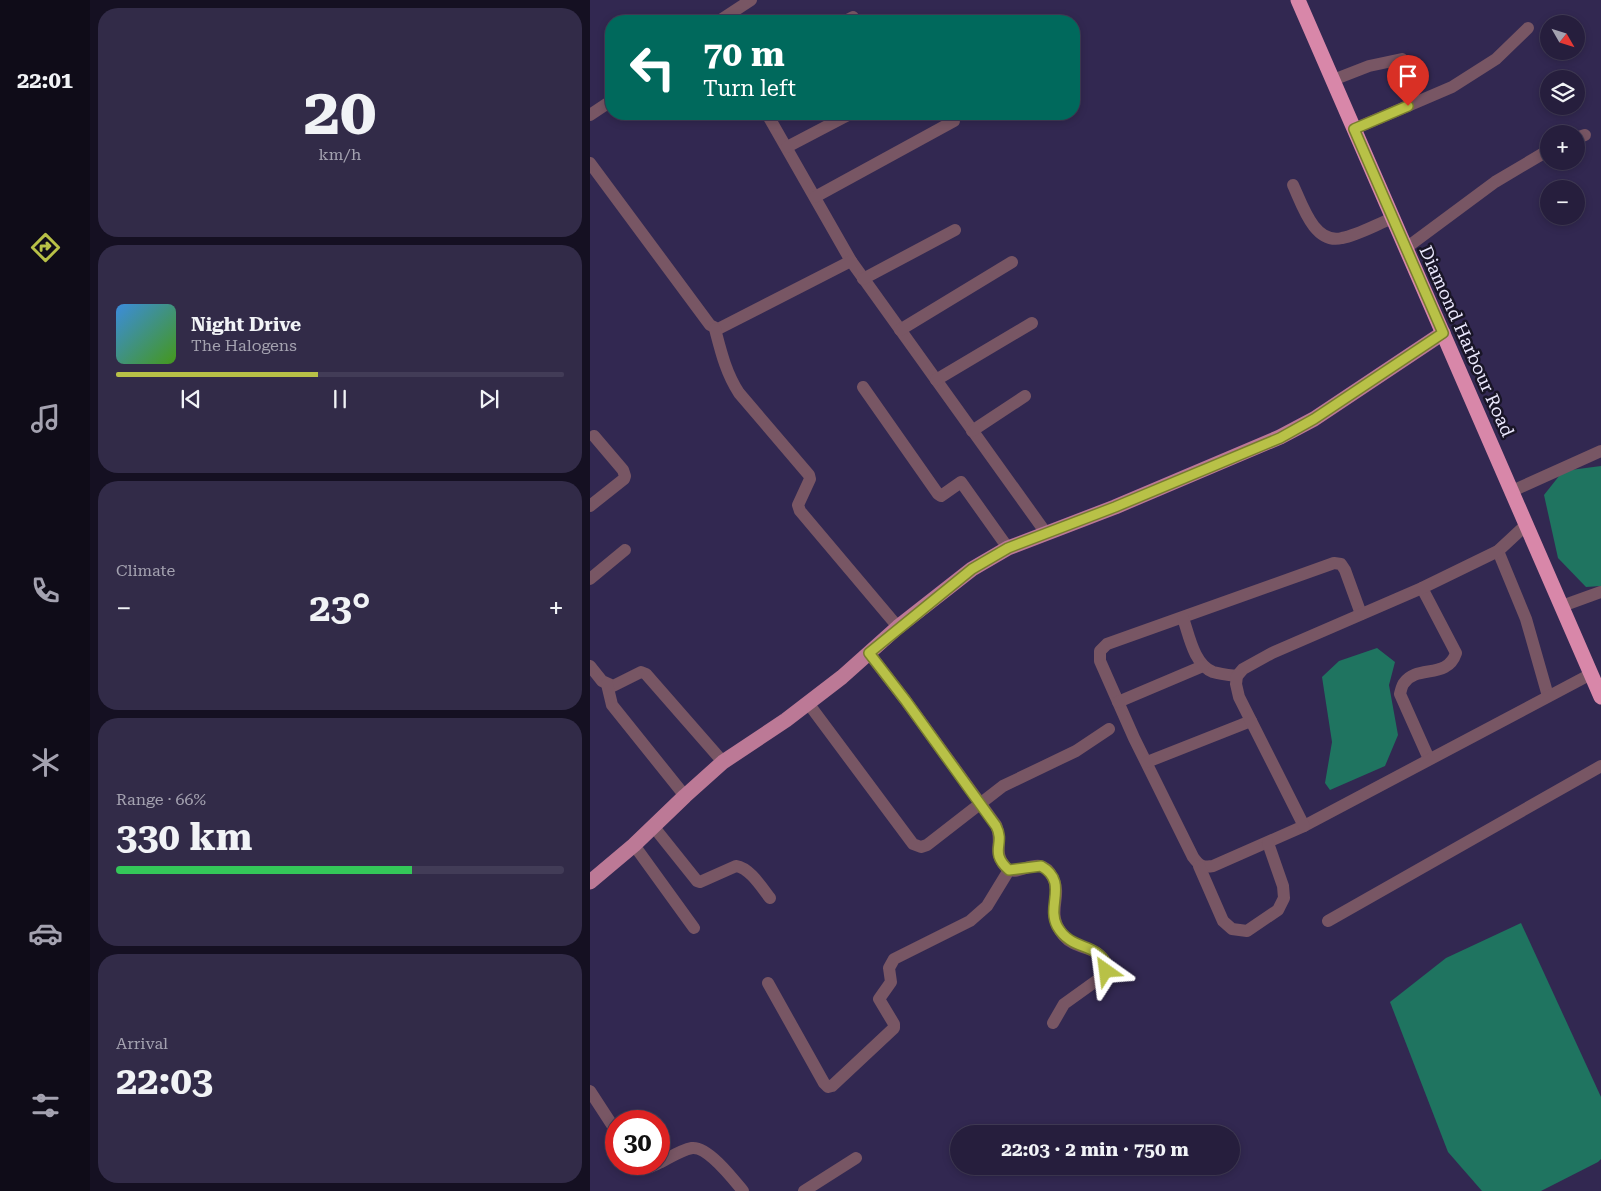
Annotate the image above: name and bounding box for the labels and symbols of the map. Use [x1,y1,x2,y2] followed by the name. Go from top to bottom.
[1540,15,1585,60] north arrow
[1387,55,1429,106] pin
[1415,242,1519,440] street label: Diamond Harbour Road
[1079,944,1131,996] position arrow
[605,1110,670,1175] speed limit sign: 30

